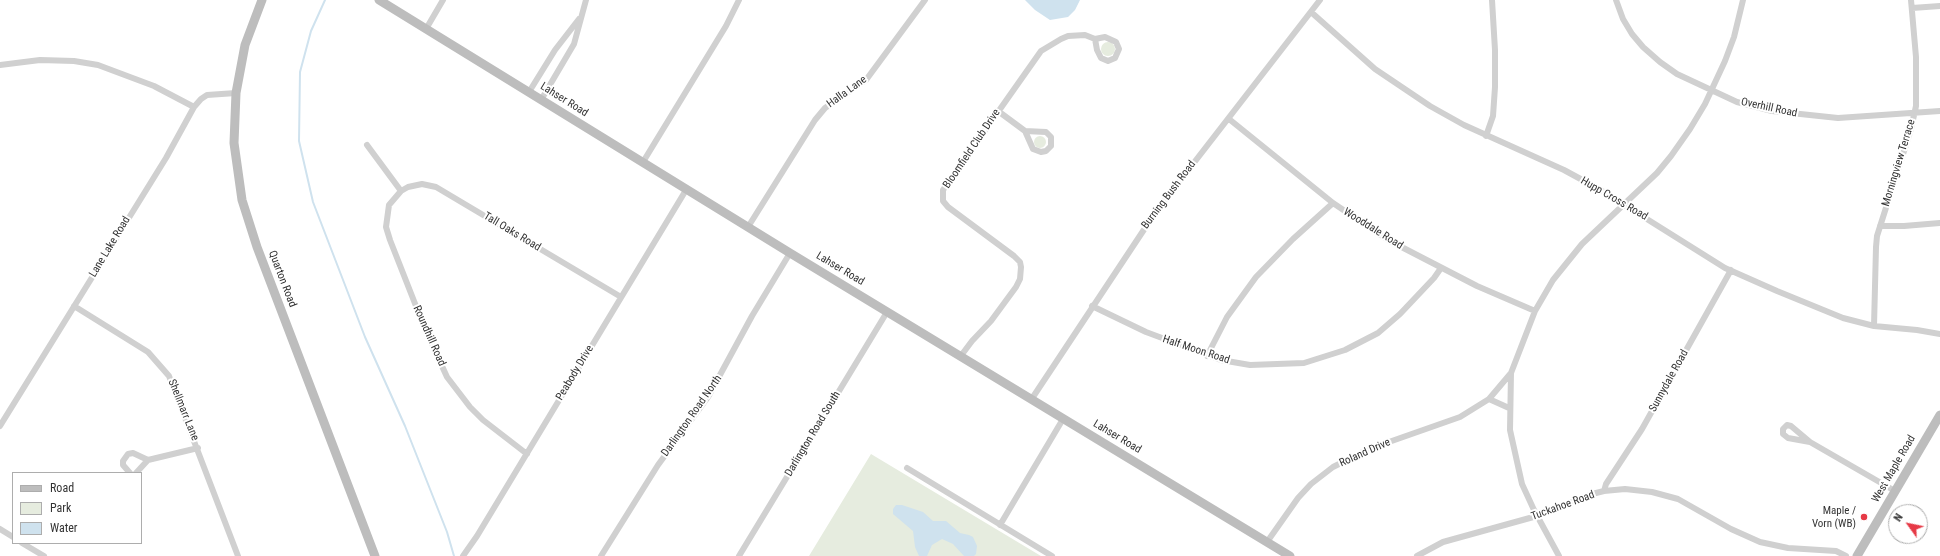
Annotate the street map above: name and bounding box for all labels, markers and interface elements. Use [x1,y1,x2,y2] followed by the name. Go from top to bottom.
[825,73,869,111] street label: Halla Lane
[538,80,590,120] street label: Lahser Road
[1740,96,1798,120] street label: Overhill Road
[941,107,1003,191] street label: Bloomfield Club Drive
[1880,118,1918,208] street label: Morningview Terrace
[1139,158,1199,232] street label: Burning Bush Road
[1578,174,1650,224] street label: Hupp Cross Road
[1341,205,1405,253] street label: Wooddale Road
[481,210,543,254] street label: Tall Oaks Road
[87,214,133,280] street label: Lane Lake Road
[265,249,299,309] street label: Quarton Road
[813,249,867,289] street label: Lahser Road
[410,304,448,368] street label: Roundhill Road
[1161,333,1231,367] street label: Half Moon Road
[553,343,597,403] street label: Peabody Drive
[1646,348,1692,414] street label: Sunnydale Road
[659,373,725,459] street label: Darlington Road North
[165,377,201,443] street label: Shellmarr Lane
[782,389,844,479] street label: Darlington Road South
[1090,417,1144,457] street label: Lahser Road
[1869,433,1919,505] street label: West Maple Road
[1337,436,1393,470] street label: Roland Drive
[12,472,142,544] legend
[50,481,74,495] text: Road
[1530,488,1596,524] street label: Tuckahoe Road
[50,501,71,515] text: Park
[1812,504,1856,530] place label: Maple / Vorn (WB)
[1888,504,1928,544] north arrow
[1891,511,1906,524] text: N
[1859,512,1869,522] marker: Maple / Vorn (WB)
[50,521,78,535] text: Water

